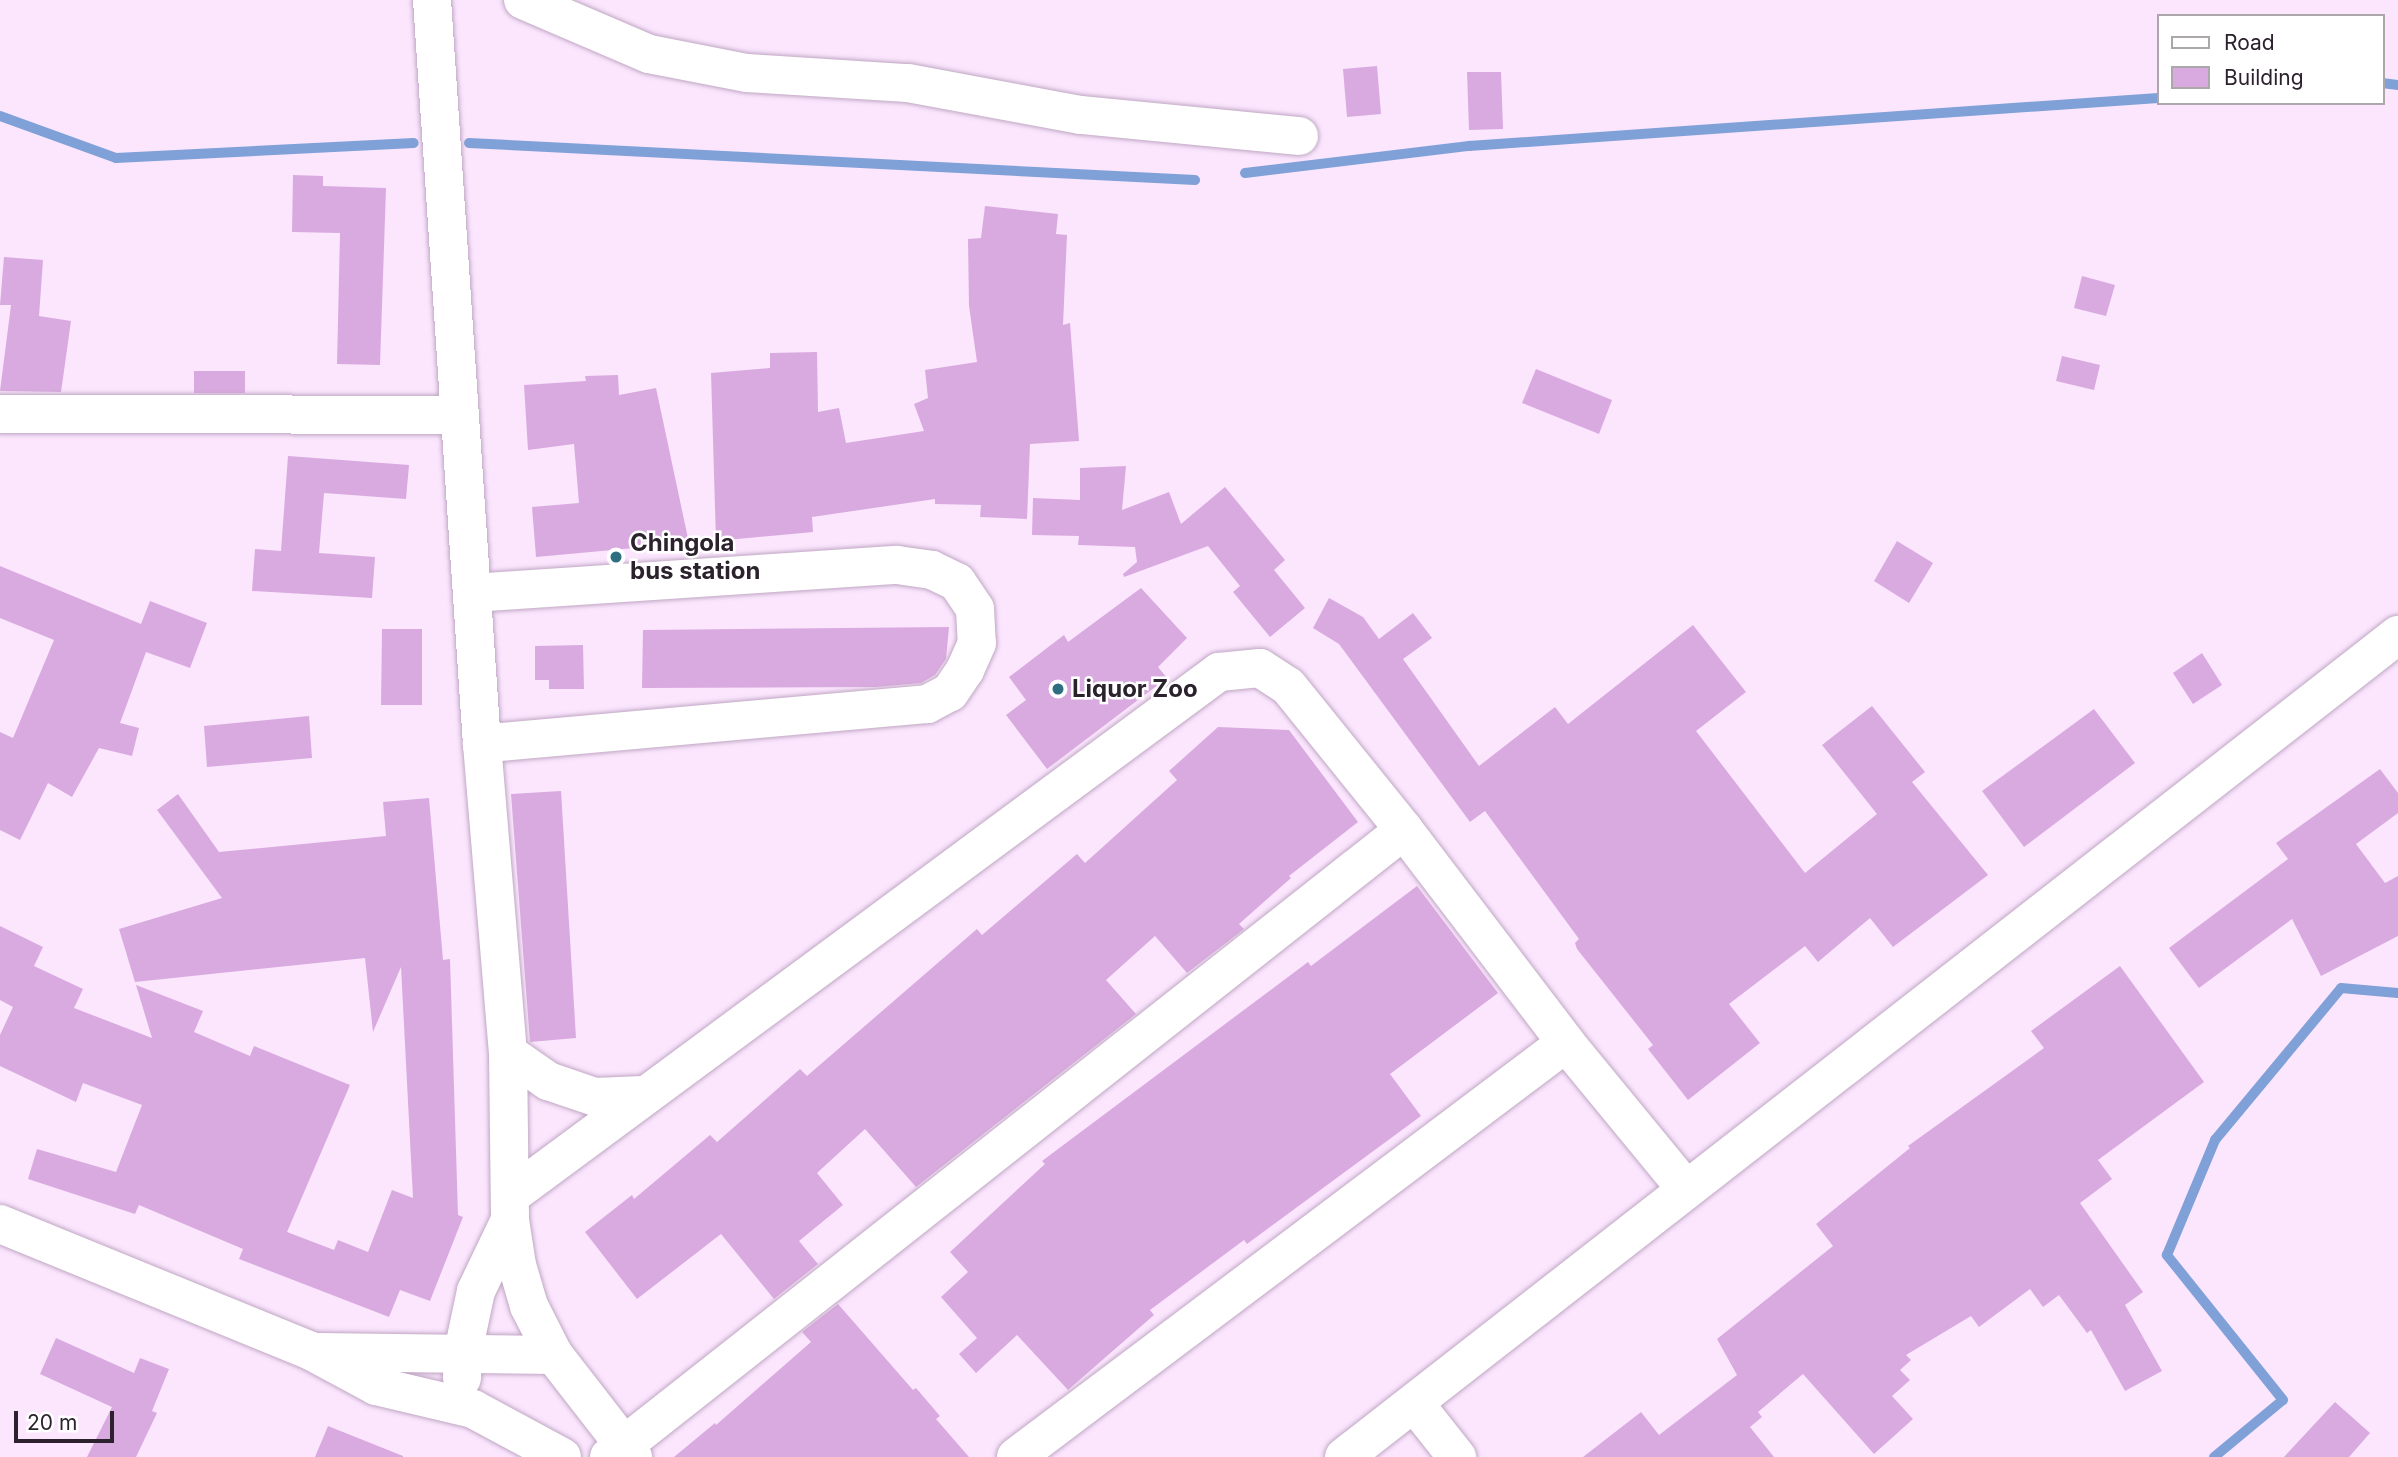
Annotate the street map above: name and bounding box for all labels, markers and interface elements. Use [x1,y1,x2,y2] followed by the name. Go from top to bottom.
[2156,14,2384,105] legend
[2224,30,2275,55] text: Road
[2224,65,2304,90] text: Building
[630,529,760,585] place label: Chingola bus station
[608,549,624,565] marker: Chingola bus station
[1072,675,1198,703] place label: Liquor Zoo
[1050,681,1066,697] marker: Liquor Zoo
[18,1398,117,1442] scale bar
[27,1410,77,1435] text: 20 m

